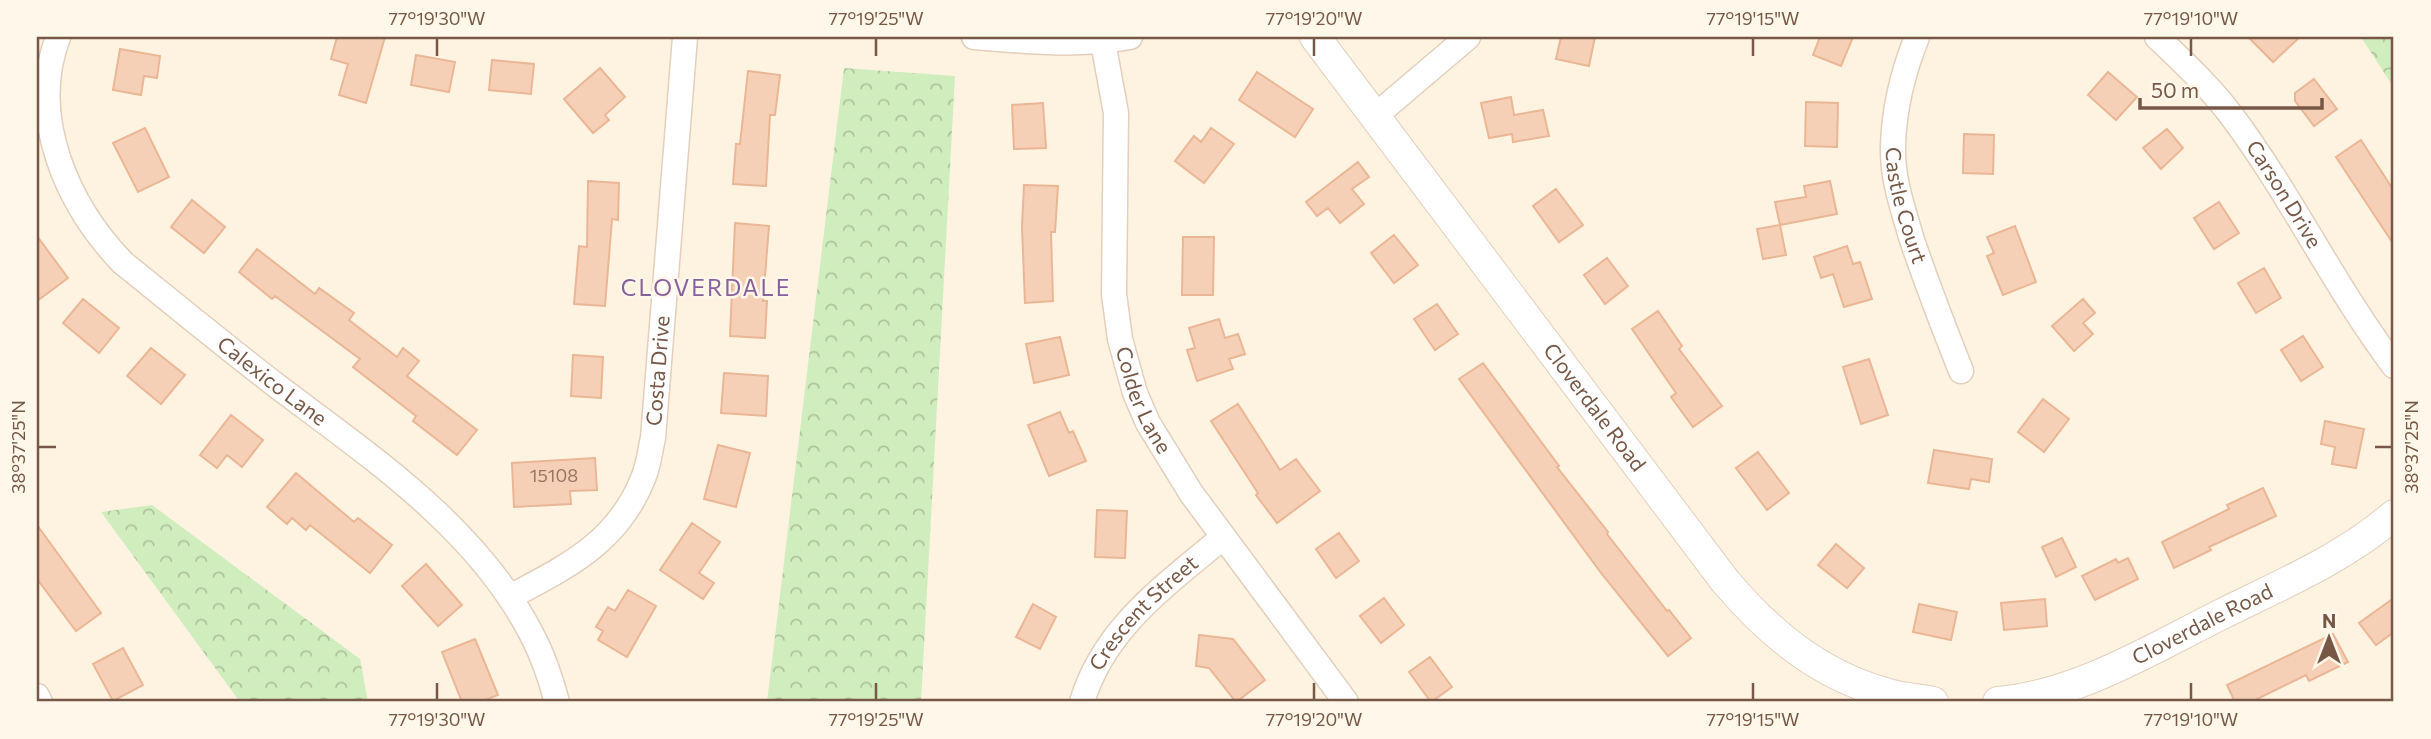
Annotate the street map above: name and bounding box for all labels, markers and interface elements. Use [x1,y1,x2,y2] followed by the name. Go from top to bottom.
[389,7,485,29] text: 77°19'30"W
[828,7,924,29] text: 77°19'25"W
[1266,7,1362,29] text: 77°19'20"W
[1707,7,1799,29] text: 77°19'15"W
[2144,7,2238,29] text: 77°19'10"W
[2140,66,2322,110] scale bar
[2151,77,2199,102] text: 50 m
[2242,135,2328,252] street label: Carson Drive
[1882,147,1933,267] street label: Castle Court
[621,273,791,301] district label: CLOVERDALE
[640,314,674,427] street label: Costa Drive
[213,330,333,430] street label: Calexico Lane
[1539,338,1652,476] street label: Cloverdale Road
[1112,343,1178,457] street label: Colder Lane
[7,400,29,494] text: 38°37'25"N
[2400,400,2422,494] text: 38°37'25"N
[530,464,578,486] house number: 15108
[1083,549,1202,674] street label: Crescent Street
[2127,577,2276,669] street label: Cloverdale Road
[2294,602,2364,672] north arrow
[2322,609,2336,632] text: N
[389,708,485,730] text: 77°19'30"W
[828,708,924,730] text: 77°19'25"W
[1266,708,1362,730] text: 77°19'20"W
[1707,708,1799,730] text: 77°19'15"W
[2144,708,2238,730] text: 77°19'10"W

